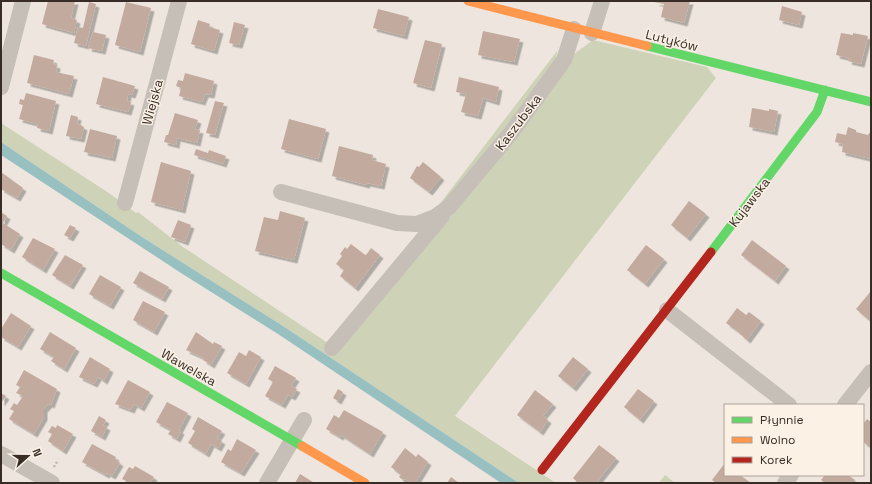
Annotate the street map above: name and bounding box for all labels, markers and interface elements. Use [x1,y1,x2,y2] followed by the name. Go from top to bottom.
[644,26,700,55] street label: Lutyków
[138,77,167,127] street label: Wiejska
[492,90,546,154] street label: Kaszubska
[725,174,774,231] street label: Kujawska
[158,345,220,390] street label: Wawelska
[724,404,864,476] legend
[760,412,804,428] text: Płynnie
[760,432,795,448] text: Wolno
[8,436,48,476] north arrow
[29,446,45,458] text: N
[760,452,793,468] text: Korek

